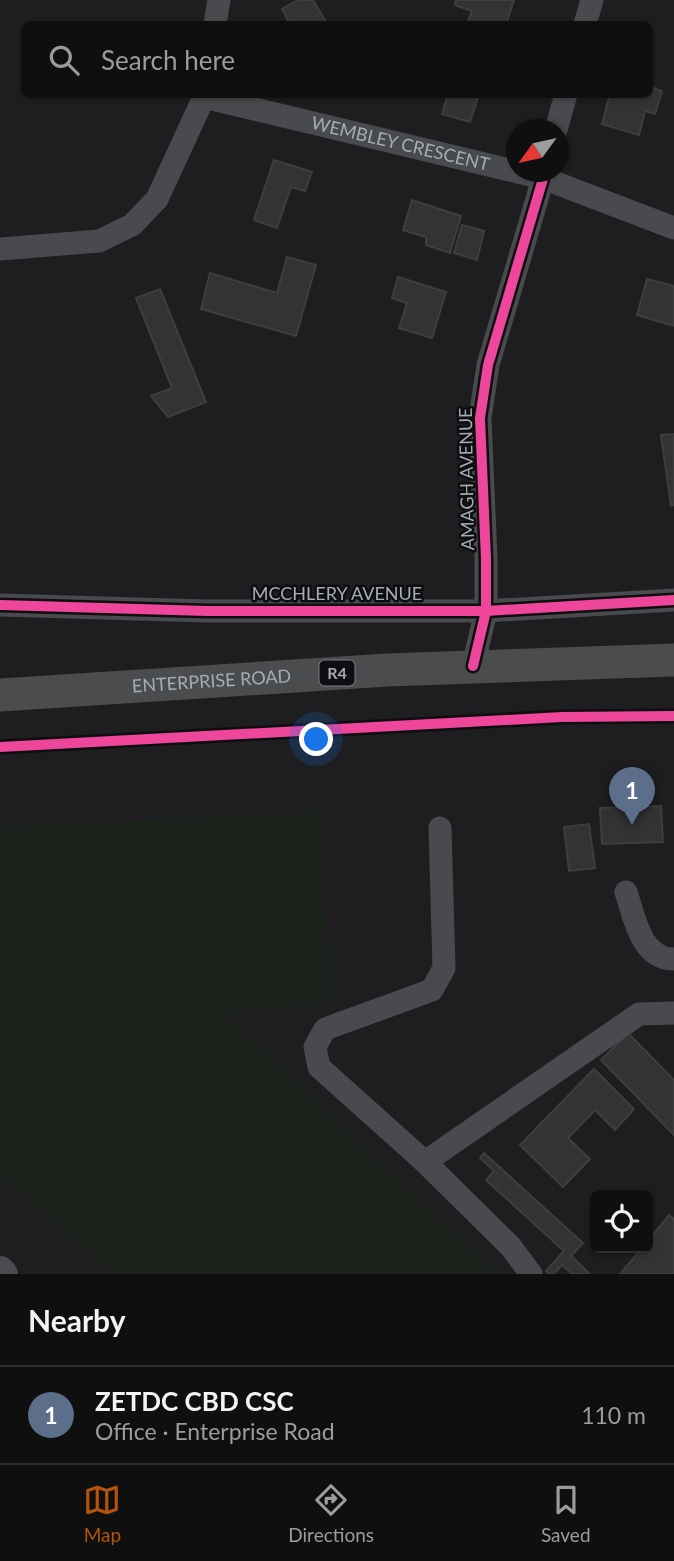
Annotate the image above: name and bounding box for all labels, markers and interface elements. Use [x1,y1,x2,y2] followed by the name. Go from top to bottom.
[21,21,653,98] search box
[45,41,83,79] icon: search
[101,44,235,76] text: Search here
[309,111,492,175] street label: WEMBLEY CRESCENT
[506,119,569,182] north arrow
[454,407,478,551] street label: AMAGH AVENUE
[252,582,422,604] street label: MCCHLERY AVENUE
[320,660,354,686] road number: R4
[131,664,292,696] street label: ENTERPRISE ROAD
[299,722,333,756] your location
[609,767,655,825] pin: 1
[590,1190,653,1253] map controls
[590,1190,653,1253] button: locate
[28,1302,126,1338] text: Nearby
[95,1385,294,1417] text: ZETDC CBD CSC
[44,1401,58,1429] text: 1
[581,1401,646,1429] text: 110 m
[95,1417,335,1445] text: Office · Enterprise Road
[83,1481,121,1546] tab: Map
[288,1481,374,1546] tab: Directions
[541,1481,591,1546] tab: Saved

